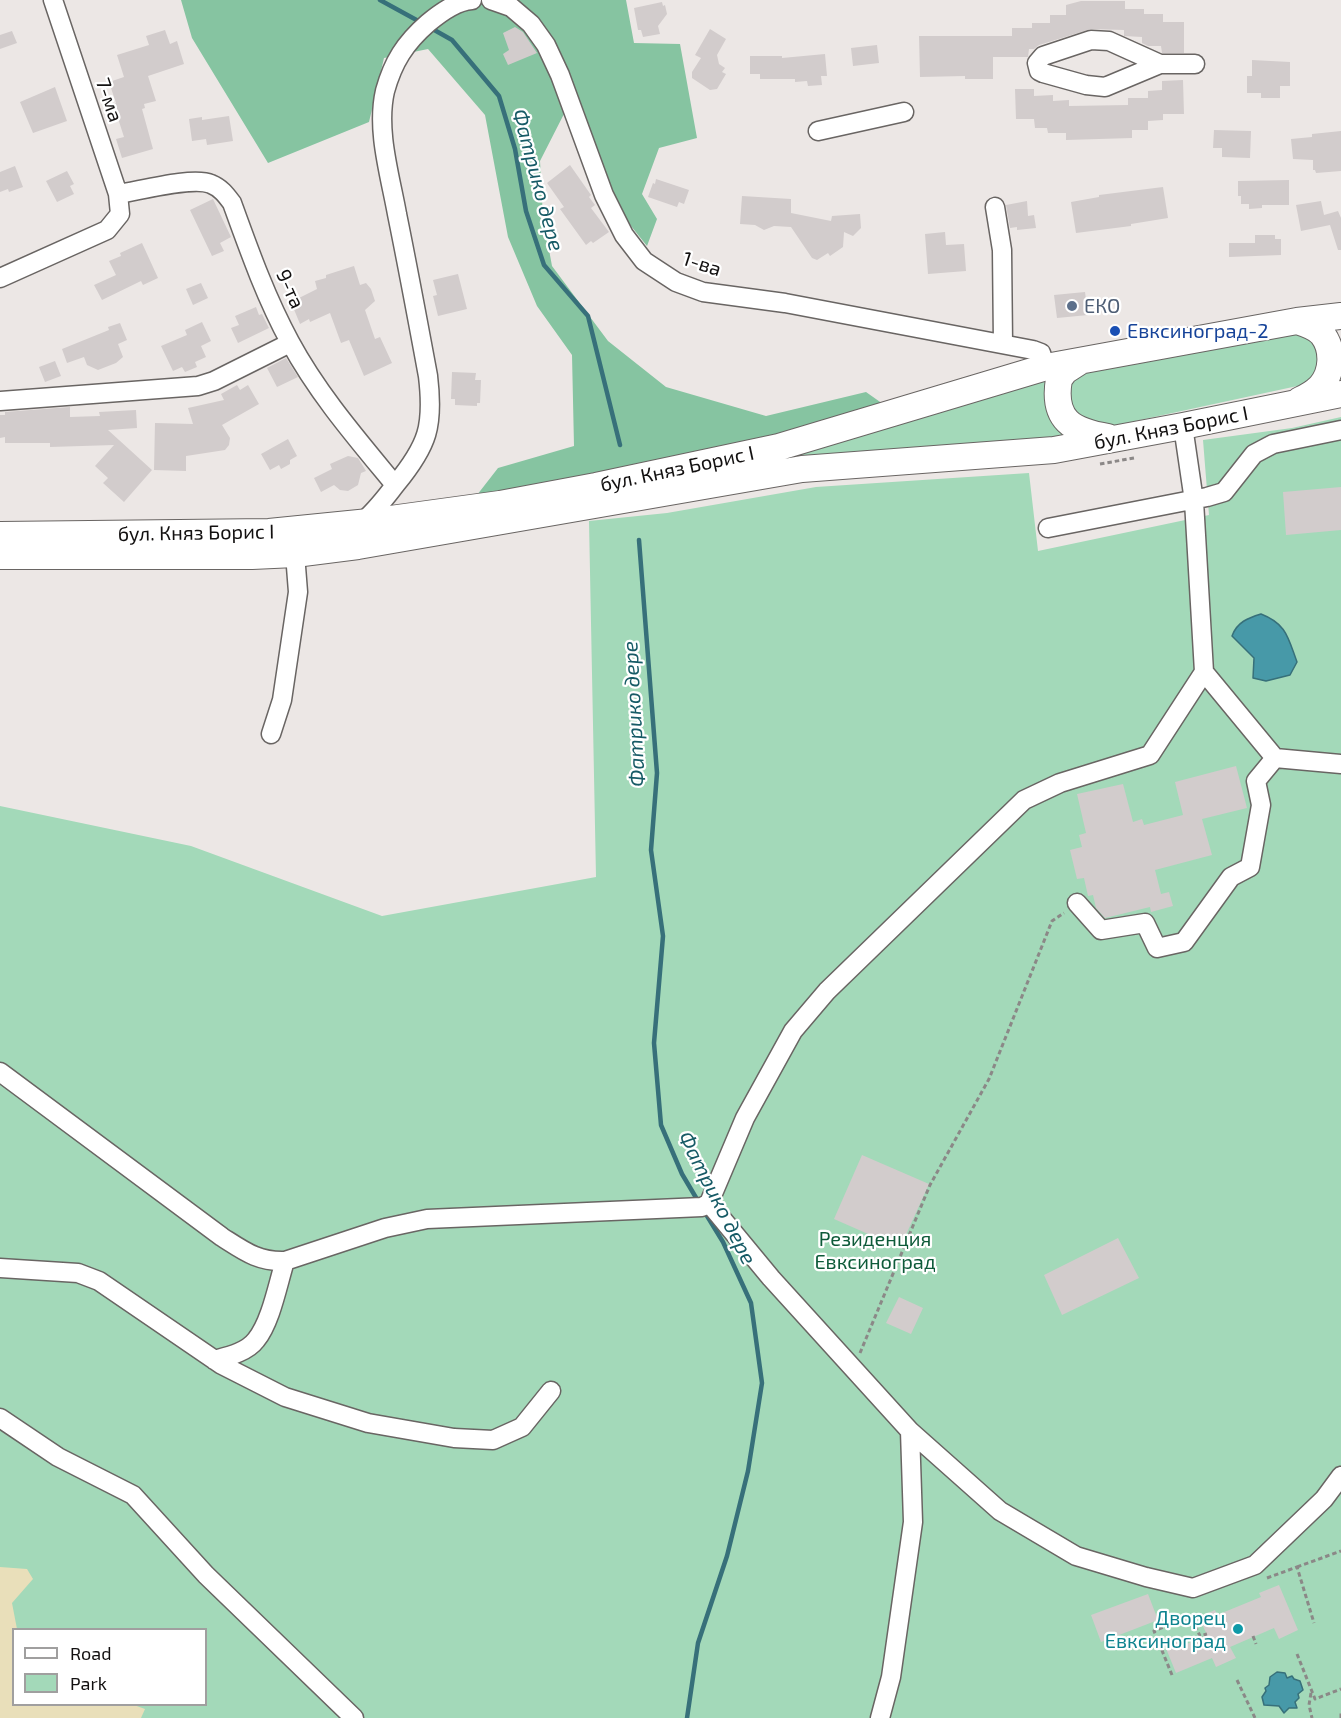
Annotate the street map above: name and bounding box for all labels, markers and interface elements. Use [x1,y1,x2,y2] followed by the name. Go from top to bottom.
[90,75,128,125] street label: 7-ма
[507,106,569,254] water label: Фатрико дере
[680,247,724,281] street label: 1-ва
[271,266,309,312] street label: 9-та
[1084,294,1120,318] place label: ЕКО
[1065,299,1079,313] marker: ЕКО
[1127,319,1268,343] place label: Евксиноград-2
[1108,324,1122,338] marker: Евксиноград-2
[1092,401,1250,455] street label: бул. Княз Борис I
[598,441,756,497] street label: бул. Княз Борис I
[117,520,275,546] street label: бул. Княз Борис I
[618,640,650,788] water label: Фатрико дере
[673,1127,761,1269] water label: Фатрико дере
[814,1227,936,1274] park label: Резиденция Евксиноград
[1105,1606,1226,1653] place label: Дворец Евксиноград
[1231,1622,1245,1636] marker: Дворец Евксиноград
[12,1628,207,1706] legend
[70,1642,111,1664] text: Road
[70,1672,107,1694] text: Park

